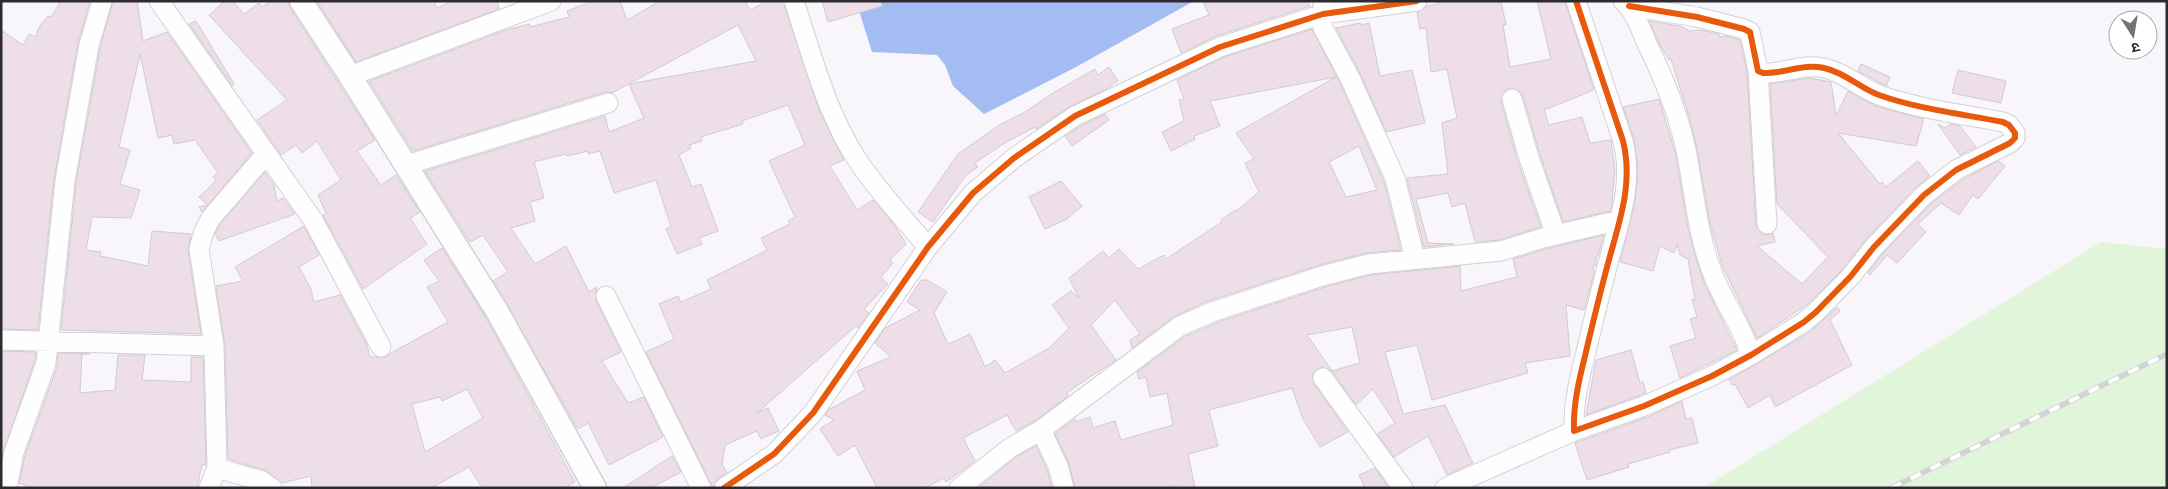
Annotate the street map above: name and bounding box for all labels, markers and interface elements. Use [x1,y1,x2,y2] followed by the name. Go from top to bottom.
[2108,10,2158,60] north arrow
[2129,38,2142,58] text: उ

